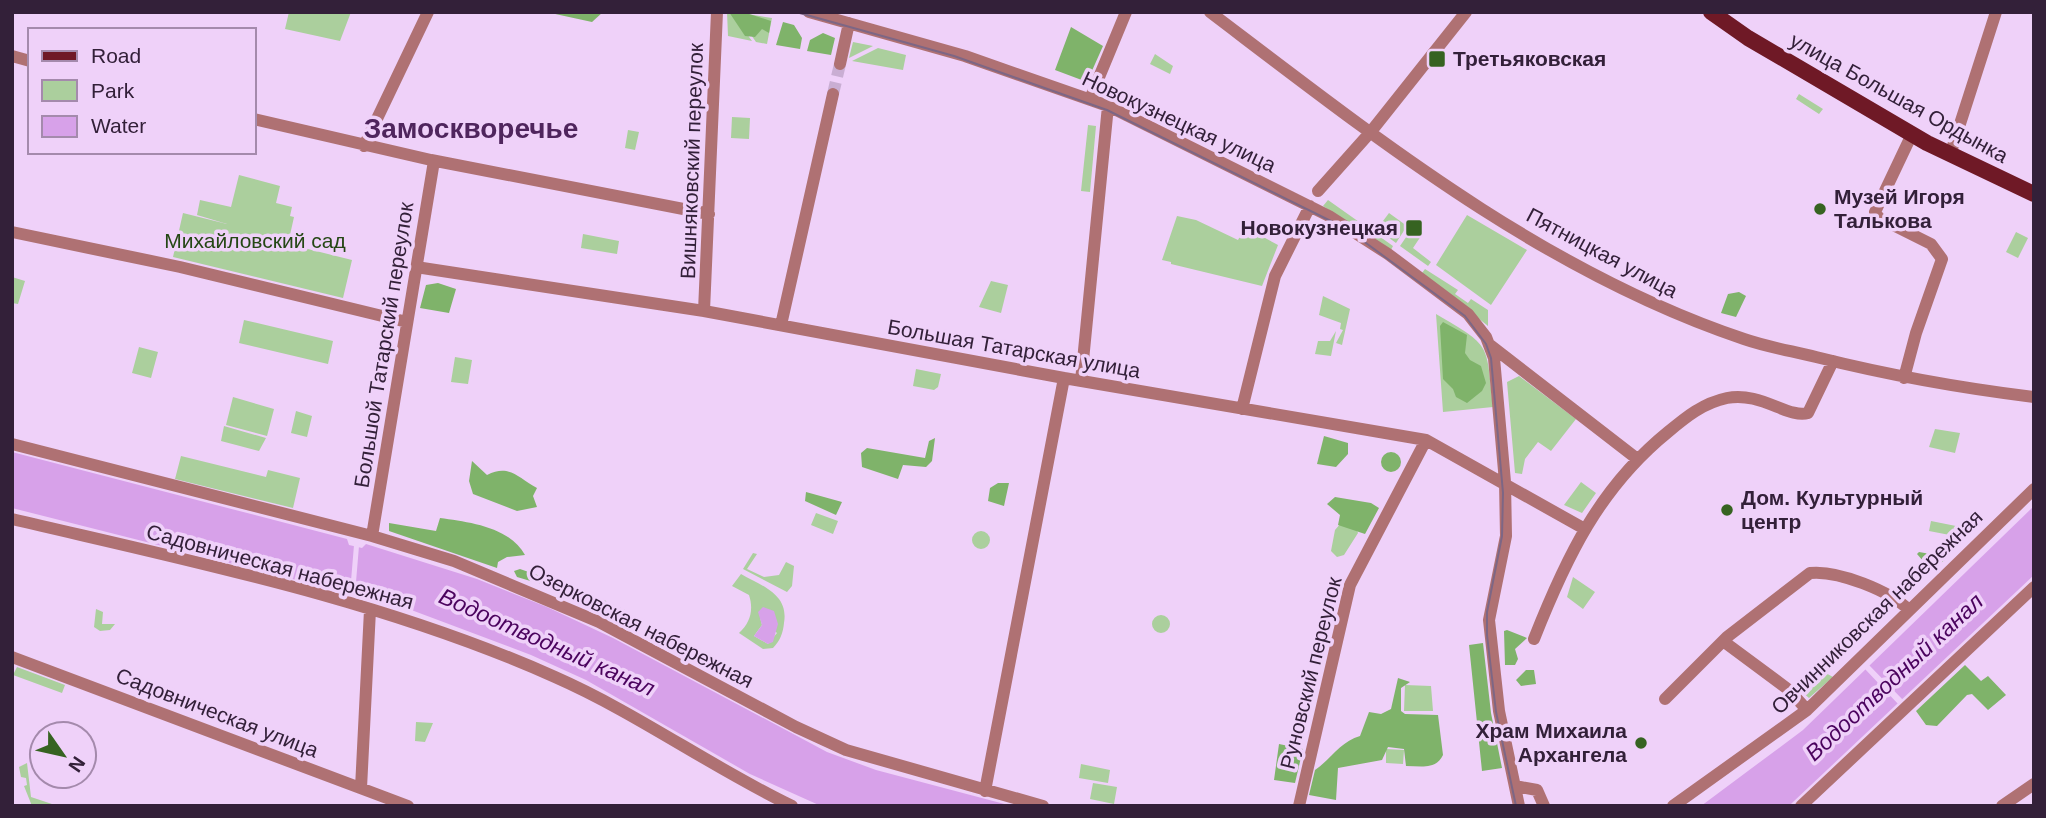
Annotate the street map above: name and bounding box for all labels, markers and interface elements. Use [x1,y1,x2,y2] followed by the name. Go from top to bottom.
[28,28,256,154] legend
[1786,28,2012,167] street label: улица Большая Ордынка
[676,42,707,279] street label: Вишняковский переулок
[91,44,141,67] text: Road
[1453,47,1606,70] place label: Третьяковская
[1427,49,1447,69] marker: Третьяковская
[1079,67,1280,177] street label: Новокузнецкая улица
[91,79,135,102] text: Park
[364,113,578,144] district label: Замоскворечье
[91,114,146,137] text: Water
[1834,185,1965,232] place label: Музей Игоря Талькова
[350,200,418,489] street label: Большой Татарский переулок
[1812,201,1828,217] marker: Музей Игоря Талькова
[1523,203,1682,302] street label: Пятницкая улица
[1240,216,1398,239] place label: Новокузнецкая
[1404,218,1424,238] marker: Новокузнецкая
[164,229,346,252] park label: Михайловский сад
[886,315,1143,382] street label: Большая Татарская улица
[1741,486,1923,533] place label: Дом. Культурный центр
[1719,502,1735,518] marker: Дом. Культурный центр
[1767,505,1987,718] street label: Овчинниковская набережная
[144,520,416,613] street label: Садовническая набережная
[525,559,757,692] street label: Озерковская набережная
[1275,574,1346,771] street label: Руновский переулок
[435,583,659,701] water label: Водоотводный канал
[1800,588,1988,766] water label: Водоотводный канал
[113,663,322,762] street label: Садовническая улица
[1475,719,1627,766] place label: Храм Михаила Архангела
[28,720,98,790] north arrow
[1633,735,1649,751] marker: Храм Михаила Архангела
[64,753,89,776] text: N

